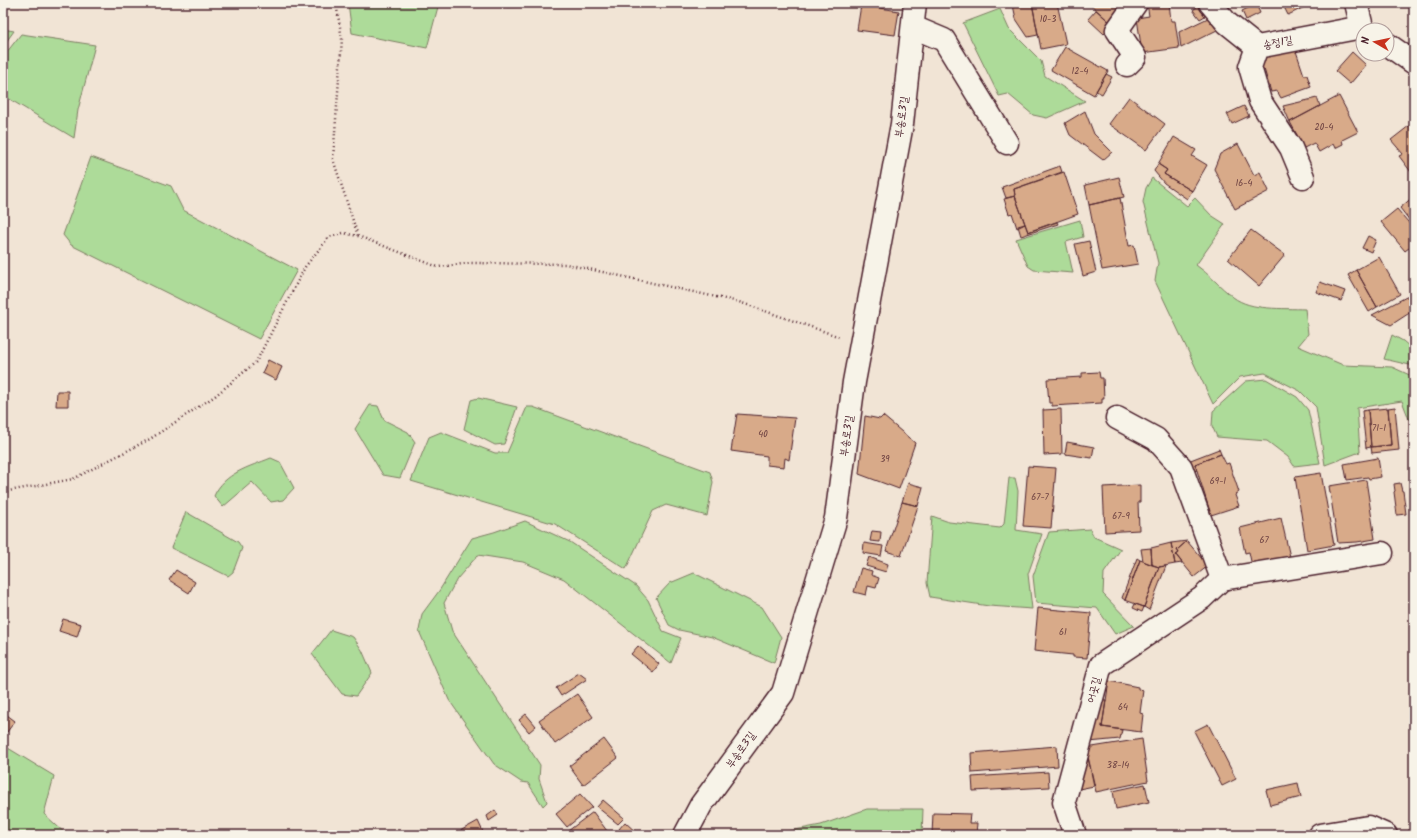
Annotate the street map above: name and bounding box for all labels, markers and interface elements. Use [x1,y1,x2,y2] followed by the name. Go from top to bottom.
[1040,12,1056,27] house number: 10-3
[1355,22,1395,62] north arrow
[1262,31,1295,55] street label: 송정1길
[1357,36,1376,45] text: N
[1071,64,1089,79] house number: 12-4
[890,95,914,139] street label: 부송로3길
[1315,120,1333,135] house number: 20-4
[1236,176,1253,191] house number: 16-4
[835,414,859,458] street label: 부송로3길
[1372,421,1386,436] house number: 71-1
[758,427,768,442] house number: 40
[880,452,890,467] house number: 39
[1210,474,1226,489] house number: 69-1
[1031,490,1050,505] house number: 67-7
[1112,509,1130,524] house number: 67-9
[1259,533,1269,548] house number: 67
[1059,625,1067,640] house number: 61
[1082,675,1106,705] street label: 어곳길
[1118,700,1128,715] house number: 64
[721,728,761,772] street label: 부송로3길
[1107,758,1129,773] house number: 38-14

